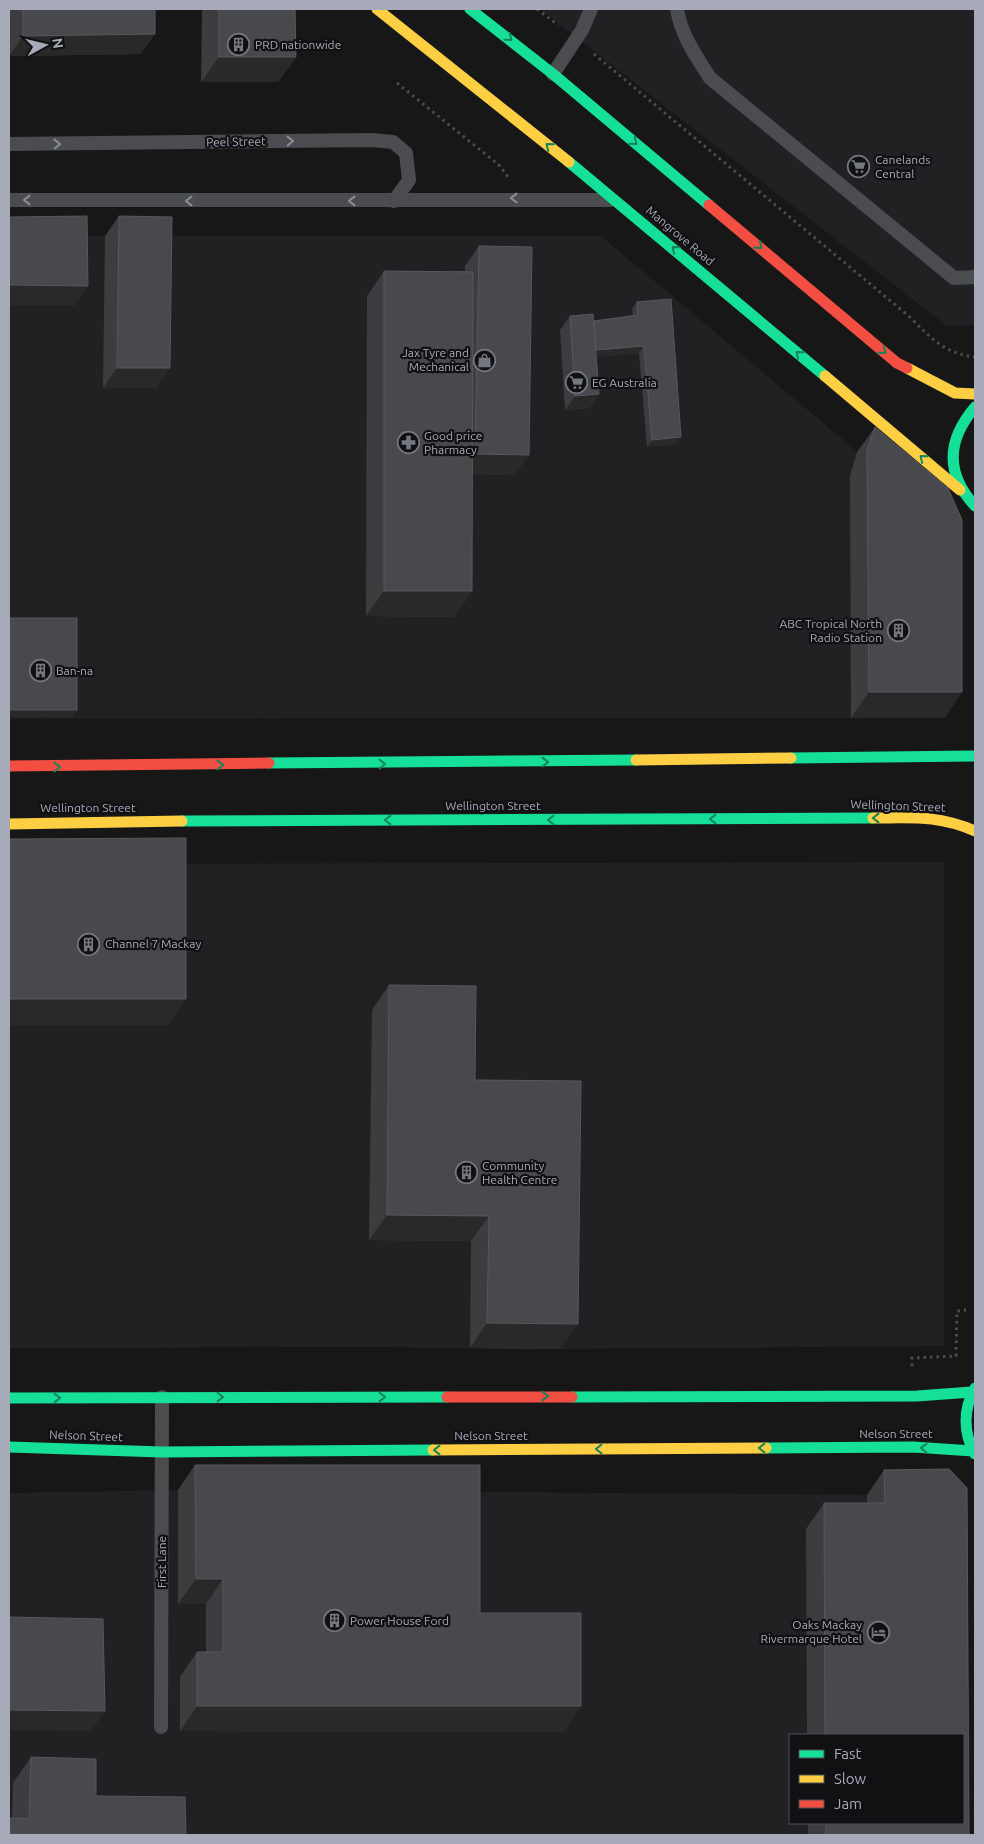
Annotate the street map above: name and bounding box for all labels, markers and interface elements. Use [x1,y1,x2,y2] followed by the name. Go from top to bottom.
[20,20,70,70] north arrow
[227,33,251,57] building icon: PRD nationwide
[503,33,512,41] one-way arrow
[49,37,67,49] text: N
[255,38,341,51] place label: PRD nationwide
[206,134,266,149] street label: Peel Street
[286,136,294,146] one-way arrow
[628,136,637,145] one-way arrow
[54,139,62,149] one-way arrow
[546,143,555,151] one-way arrow
[875,153,930,180] place label: Canelands Central
[847,155,871,179] supermarket icon: Canelands Central
[510,193,518,203] one-way arrow
[23,195,30,205] one-way arrow
[185,196,193,206] one-way arrow
[348,196,356,206] one-way arrow
[644,203,717,268] street label: Mangrove Road
[753,241,762,250] one-way arrow
[671,246,680,255] one-way arrow
[877,345,886,354] one-way arrow
[402,346,469,373] place label: Jax Tyre and Mechanical
[473,348,497,372] shop icon: Jax Tyre and Mechanical
[796,351,805,359] one-way arrow
[564,371,588,395] supermarket icon: EG Australia
[592,376,657,389] place label: EG Australia
[424,429,482,456] place label: Good price Pharmacy
[396,431,420,455] pharmacy icon: Good price Pharmacy
[920,456,929,464] one-way arrow
[779,617,882,644] place label: ABC Tropical North Radio Station
[886,619,910,643] building icon: ABC Tropical North Radio Station
[28,659,52,683] building icon: Ban-na
[56,664,93,677] place label: Ban-na
[542,757,549,767] one-way arrow
[379,759,387,769] one-way arrow
[216,760,224,771] one-way arrow
[54,762,62,772] one-way arrow
[850,797,946,814] street label: Wellington Street
[445,799,541,812] street label: Wellington Street
[40,801,136,814] street label: Wellington Street
[872,813,880,823] one-way arrow
[709,814,717,824] one-way arrow
[384,815,392,825] one-way arrow
[547,815,554,825] one-way arrow
[77,932,101,956] building icon: Channel 7 Mackay
[105,937,201,950] place label: Channel 7 Mackay
[482,1159,557,1186] place label: Community Health Centre
[454,1161,478,1185] building icon: Community Health Centre
[542,1391,549,1401] one-way arrow
[216,1392,224,1402] one-way arrow
[379,1392,387,1402] one-way arrow
[54,1393,62,1403] one-way arrow
[859,1427,933,1440] street label: Nelson Street
[49,1428,123,1443] street label: Nelson Street
[454,1429,528,1442] street label: Nelson Street
[920,1442,928,1453] one-way arrow
[757,1443,765,1453] one-way arrow
[595,1444,602,1454] one-way arrow
[432,1445,440,1455] one-way arrow
[155,1536,168,1588] street label: First Lane
[322,1609,346,1633] building icon: Power House Ford
[350,1614,449,1627] place label: Power House Ford
[760,1618,862,1645] place label: Oaks Mackay Rivermarque Hotel
[866,1620,890,1644] hotel icon: Oaks Mackay Rivermarque Hotel
[789,1734,964,1824] legend
[834,1745,862,1762] text: Fast
[834,1770,867,1787] text: Slow
[834,1795,862,1812] text: Jam

